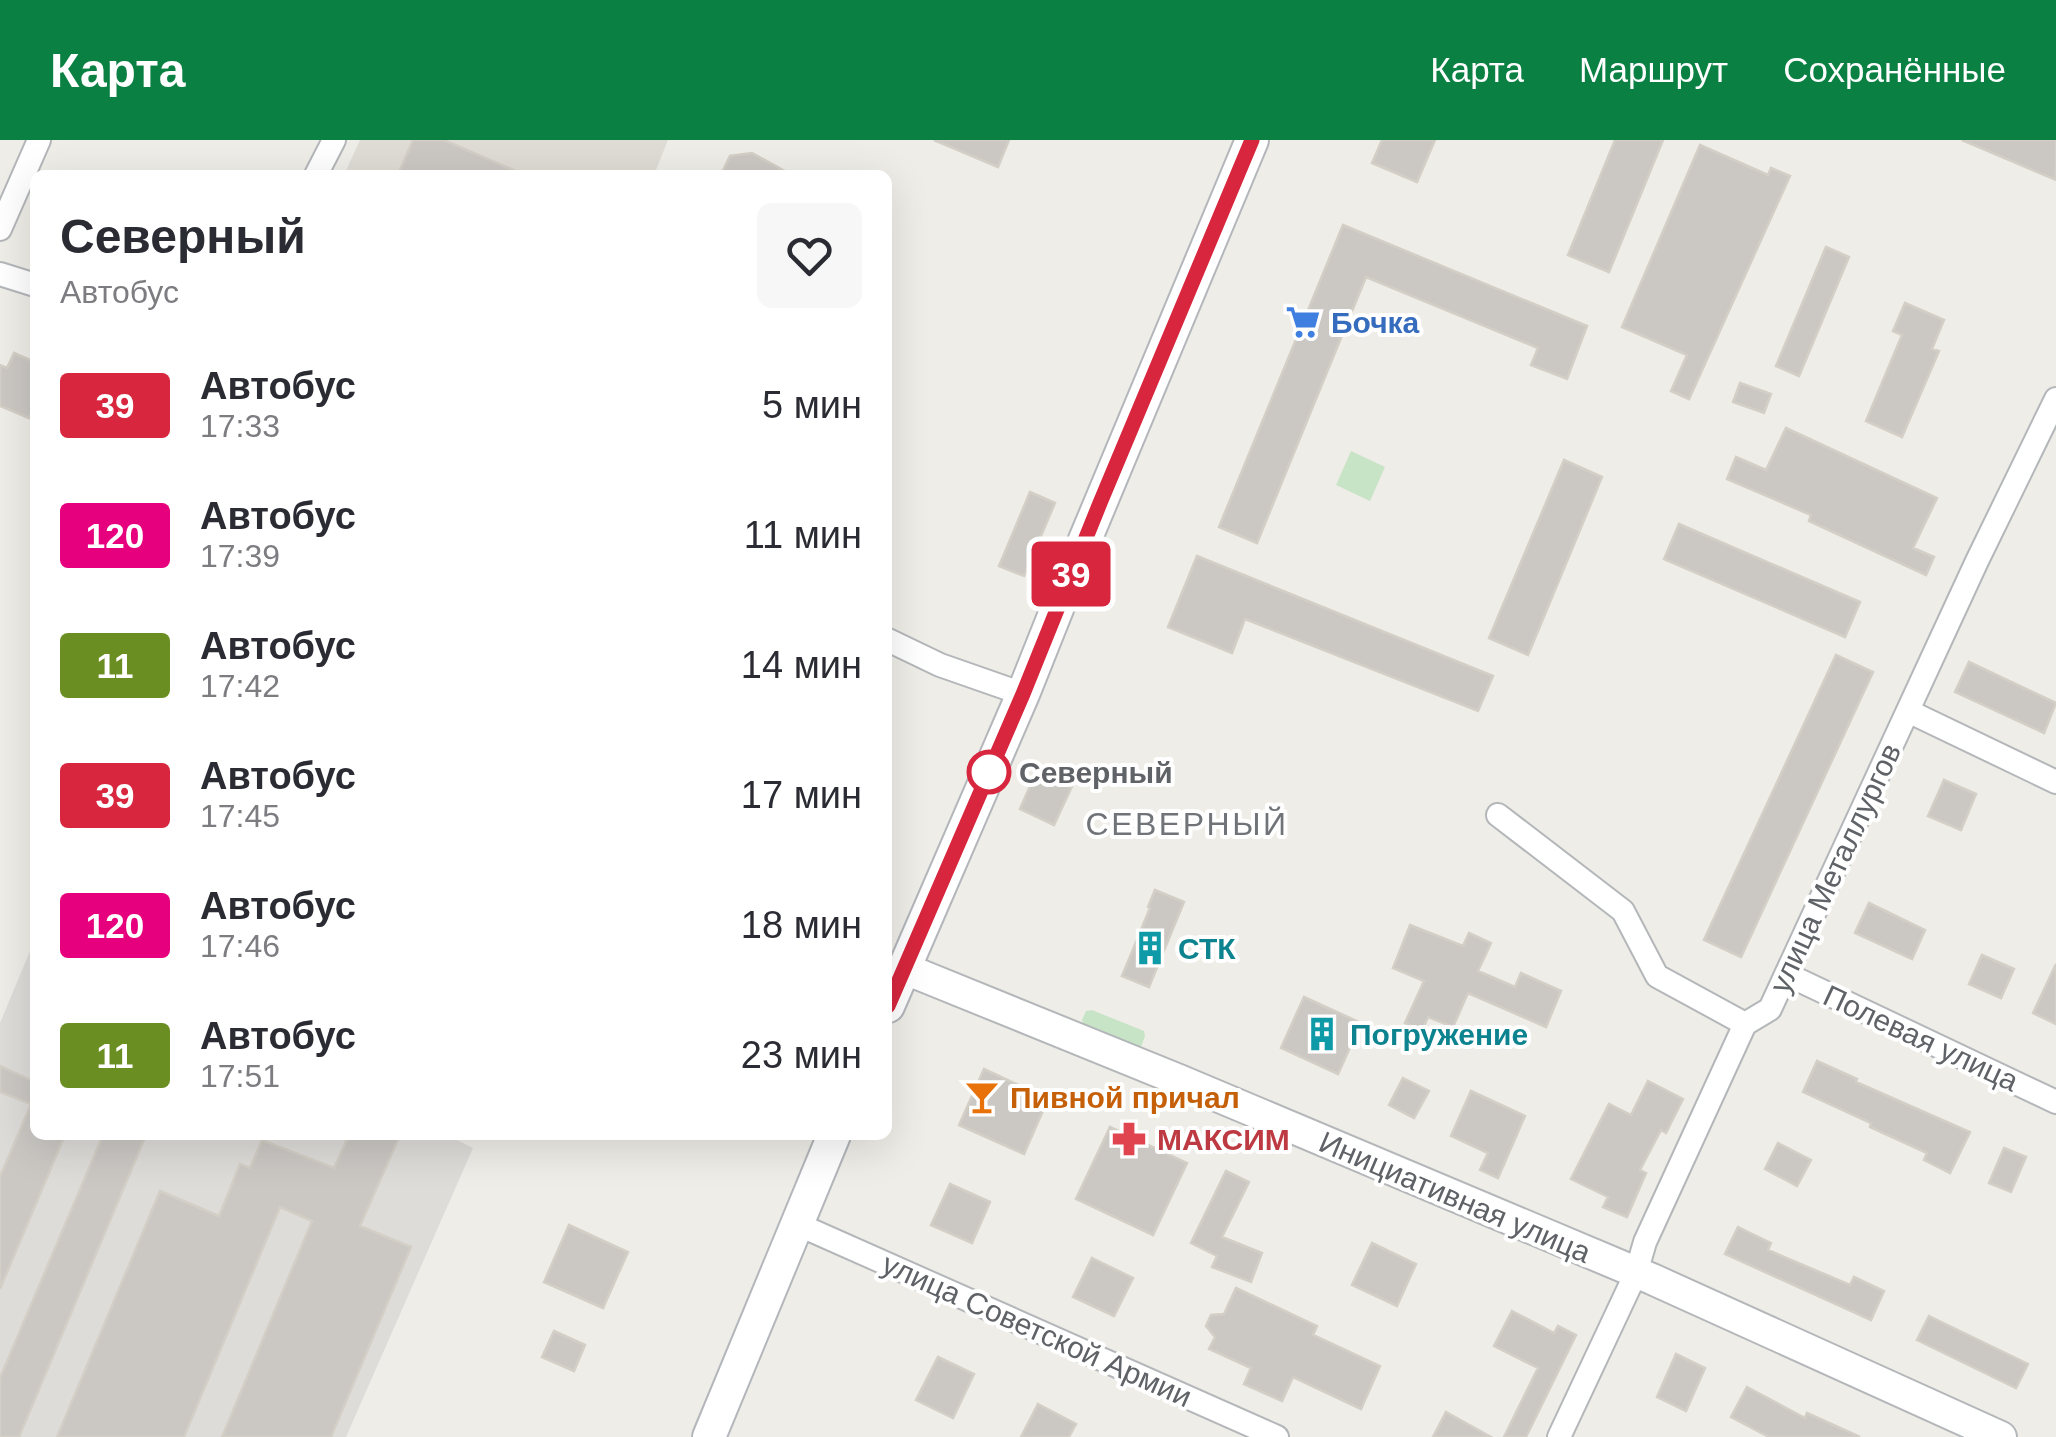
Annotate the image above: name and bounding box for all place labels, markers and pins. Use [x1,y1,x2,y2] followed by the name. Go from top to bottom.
[1284,303,1322,341] supermarket icon: Бочка
[1331,306,1420,339] place label: Бочка
[968,751,1010,793] marker: Северный
[1019,756,1173,789] place label: Северный
[1131,929,1169,967] building icon: СТК
[1178,932,1236,965] place label: СТК
[1303,1015,1341,1053] building icon: Погружение
[1350,1018,1528,1051] place label: Погружение
[963,1078,1001,1116] bar icon: Пивной причал
[1010,1081,1240,1114] place label: Пивной причал
[1110,1120,1148,1158] pharmacy icon: МАКСИМ
[1157,1123,1290,1156] place label: МАКСИМ

